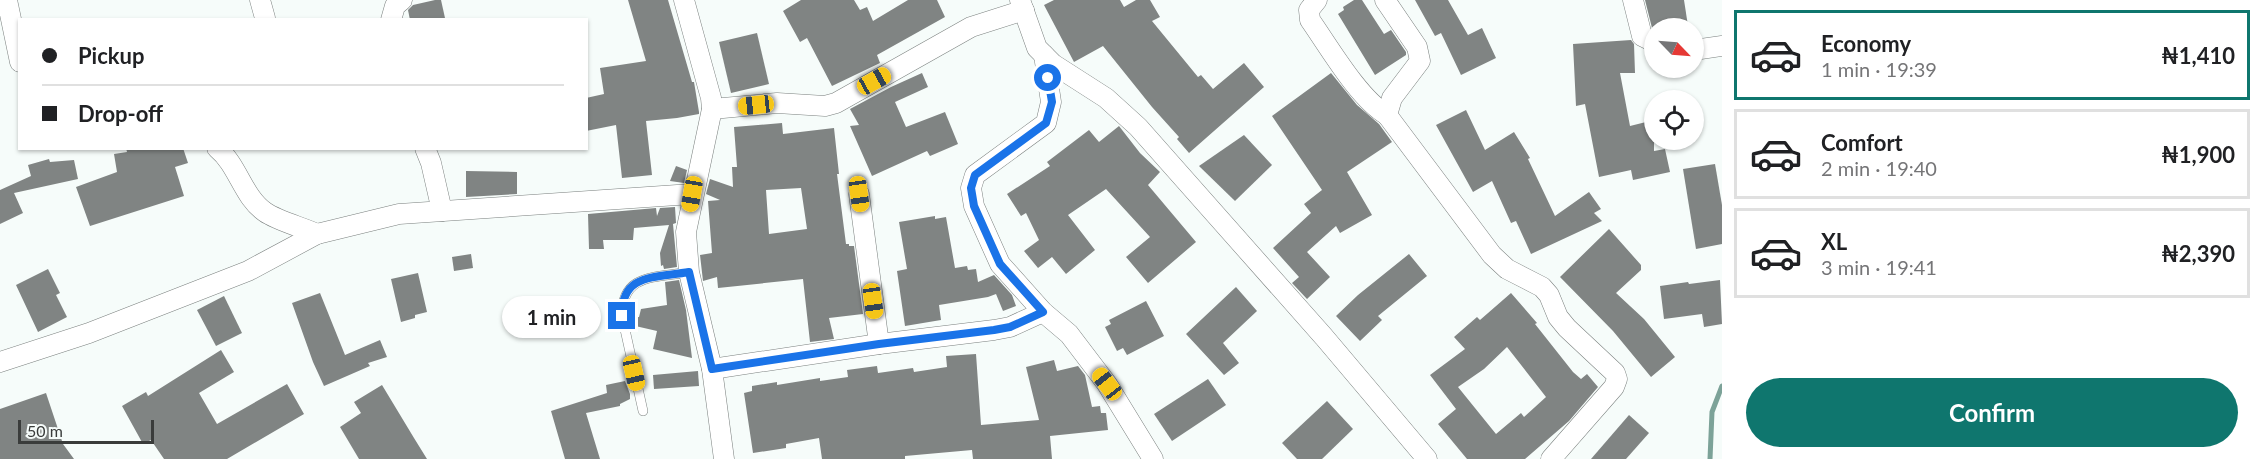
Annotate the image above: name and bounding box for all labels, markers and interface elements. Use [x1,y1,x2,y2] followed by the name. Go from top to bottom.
[1644,18,1704,78] north arrow
[1644,18,1704,150] map controls
[1749,28,1803,82] icon: car
[1821,30,1911,57] text: Economy
[78,42,144,69] text: Pickup
[2161,42,2235,69] text: ₦1,410
[1821,57,1937,81] text: 1 min · 19:39
[854,64,894,98] car
[1034,64,1061,91] route start
[1644,90,1704,150] button: locate
[737,94,775,116] car
[78,100,163,127] text: Drop-off
[1749,127,1803,181] icon: car
[1821,129,1903,156] text: Comfort
[2161,141,2235,168] text: ₦1,900
[1821,156,1937,180] text: 2 min · 19:40
[680,175,704,213] car
[848,175,870,213] car
[1749,226,1803,280] icon: car
[1821,228,1847,255] text: XL
[2161,240,2235,267] text: ₦2,390
[1821,255,1937,279] text: 3 min · 19:41
[862,282,884,320] car
[502,295,601,337] callout: 1 min
[608,302,635,329] route end
[527,305,576,329] text: 1 min
[621,353,647,393] car
[1089,364,1125,404] car
[1746,378,2238,447] button: Confirm
[18,417,154,444] scale bar
[27,421,63,440] text: 50 m

